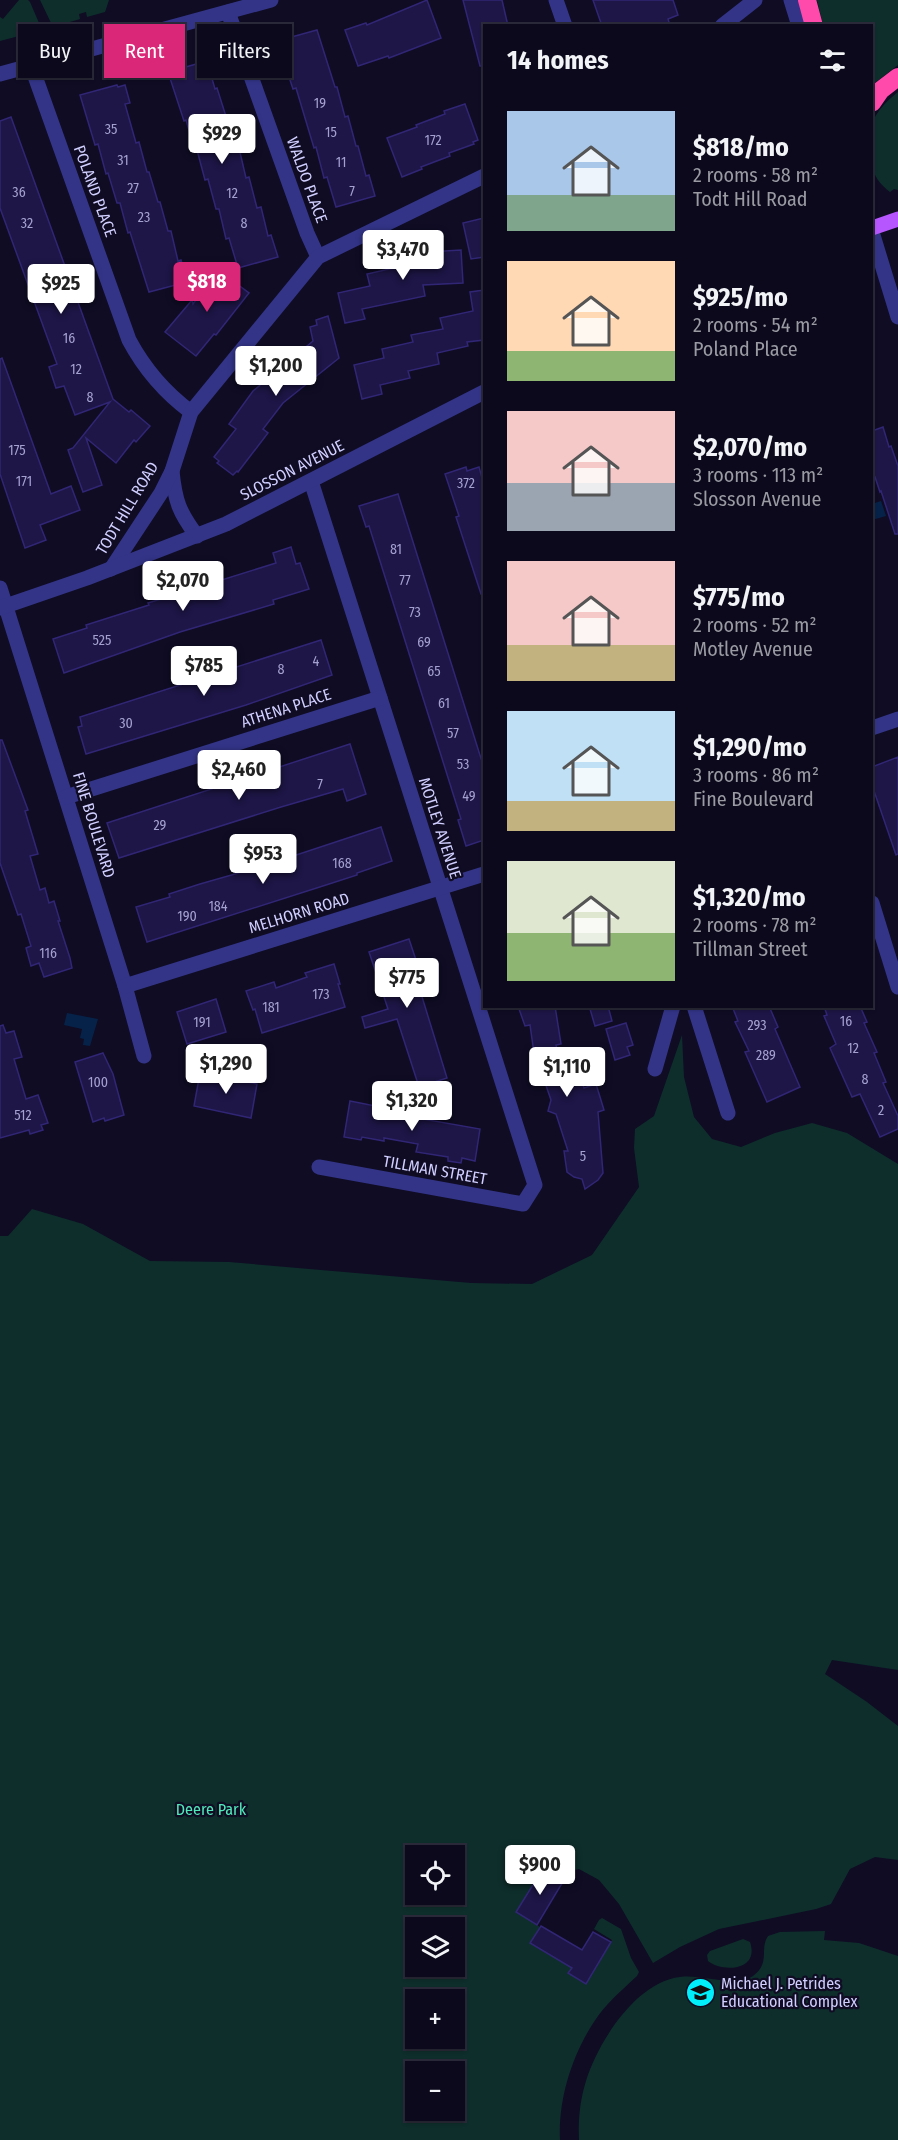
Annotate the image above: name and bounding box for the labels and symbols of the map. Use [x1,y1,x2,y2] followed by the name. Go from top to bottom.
[314,95,326,112] house number: 19
[186,114,258,165] pin: $929
[105,121,117,138] house number: 35
[325,124,337,141] house number: 15
[424,132,442,149] house number: 172
[283,134,331,226] street label: WALDO PLACE
[70,143,120,239] street label: POLAND PLACE
[117,152,129,169] house number: 31
[336,154,346,171] house number: 11
[127,180,139,197] house number: 27
[349,183,355,200] house number: 7
[12,184,26,201] house number: 36
[226,185,238,202] house number: 12
[138,209,150,226] house number: 23
[21,215,33,232] house number: 32
[241,215,248,232] house number: 8
[354,230,452,281] pin: $3,470
[171,262,243,313] pin: $818
[25,264,97,315] pin: $925
[63,330,75,347] house number: 16
[227,346,325,397] pin: $1,200
[70,361,82,378] house number: 12
[87,389,94,406] house number: 8
[237,436,347,504] street label: SLOSSON AVENUE
[8,442,26,459] house number: 175
[92,458,162,558] street label: TODT HILL ROAD
[16,473,32,490] house number: 171
[457,475,475,492] house number: 372
[390,541,402,558] house number: 81
[134,561,232,612] pin: $2,070
[399,572,411,589] house number: 77
[409,604,421,621] house number: 73
[93,632,111,649] house number: 525
[417,634,431,651] house number: 69
[168,646,240,697] pin: $785
[313,653,320,670] house number: 4
[278,661,285,678] house number: 8
[427,663,441,680] house number: 65
[239,685,333,731] street label: ATHENA PLACE
[438,695,450,712] house number: 61
[119,715,133,732] house number: 30
[447,725,459,742] house number: 57
[190,750,288,801] pin: $2,460
[457,756,469,773] house number: 53
[69,770,119,880] street label: FINE BOULEVARD
[415,775,465,881] street label: MOTLEY AVENUE
[317,776,323,793] house number: 7
[462,788,476,805] house number: 49
[154,817,167,834] house number: 29
[227,834,299,885] pin: $953
[332,855,352,872] house number: 168
[246,889,352,937] street label: MELHORN ROAD
[208,898,228,915] house number: 184
[177,908,197,925] house number: 190
[39,945,57,962] house number: 116
[371,958,443,1009] pin: $775
[312,986,330,1003] house number: 173
[262,999,280,1016] house number: 181
[840,1013,852,1030] house number: 16
[193,1014,211,1031] house number: 191
[748,1017,766,1034] house number: 293
[847,1040,859,1057] house number: 12
[177,1044,275,1095] pin: $1,290
[518,1047,616,1098] pin: $1,110
[756,1047,776,1064] house number: 289
[862,1071,869,1088] house number: 8
[88,1074,108,1091] house number: 100
[363,1081,461,1132] pin: $1,320
[878,1102,884,1119] house number: 2
[14,1107,32,1124] house number: 512
[580,1148,586,1165] house number: 5
[382,1152,489,1189] street label: TILLMAN STREET
[176,1800,247,1819] park label: Deere Park
[504,1845,576,1896] pin: $900
[721,1974,857,2011] place label: Michael J. Petrides Educational Complex
[684,1976,716,2008] school or university icon: Michael J. Petrides Educational Complex

